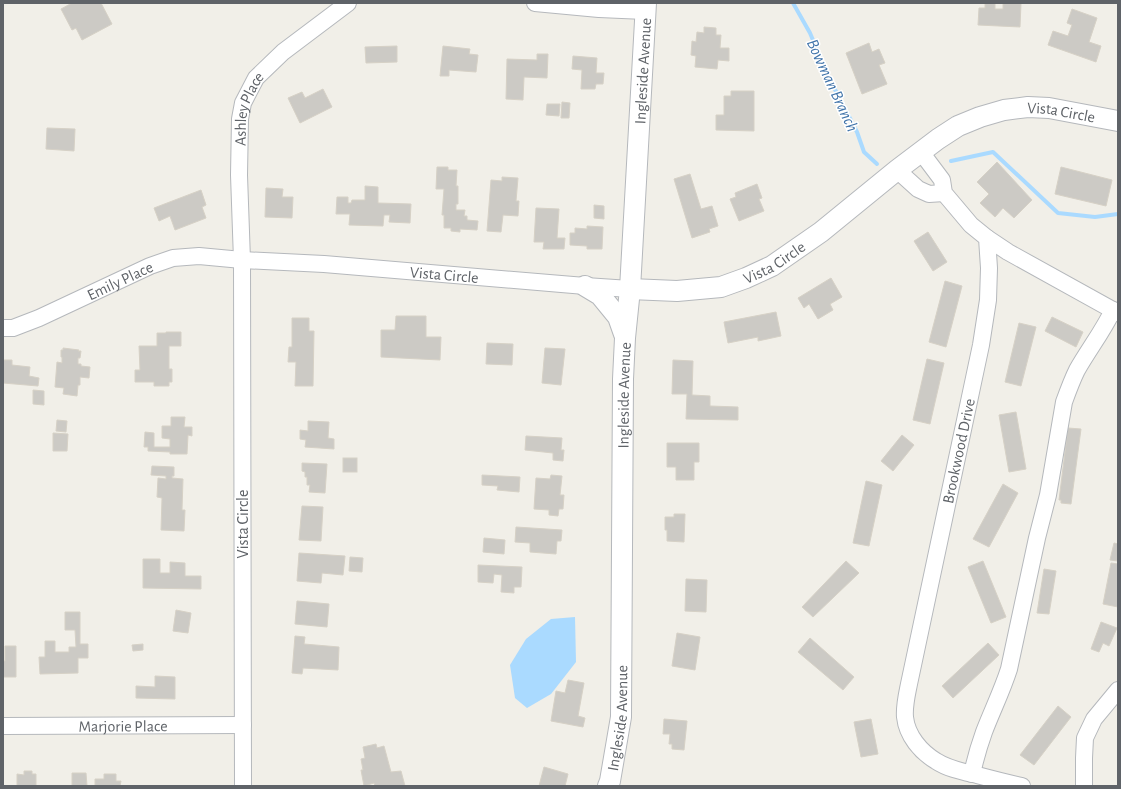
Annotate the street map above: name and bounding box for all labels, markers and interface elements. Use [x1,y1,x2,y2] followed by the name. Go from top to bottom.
[632,17,654,125] street label: Ingleside Avenue
[804,36,861,134] water label: Bowman Branch
[233,69,267,146] street label: Ashley Place
[1027,100,1097,126] street label: Vista Circle
[741,239,808,287] street label: Vista Circle
[85,259,156,303] street label: Emily Place
[409,264,479,286] street label: Vista Circle
[616,342,634,449] street label: Ingleside Avenue
[940,397,978,505] street label: Brookwood Drive
[235,490,251,558] street label: Vista Circle
[605,665,630,772] street label: Ingleside Avenue
[78,718,168,736] street label: Marjorie Place

